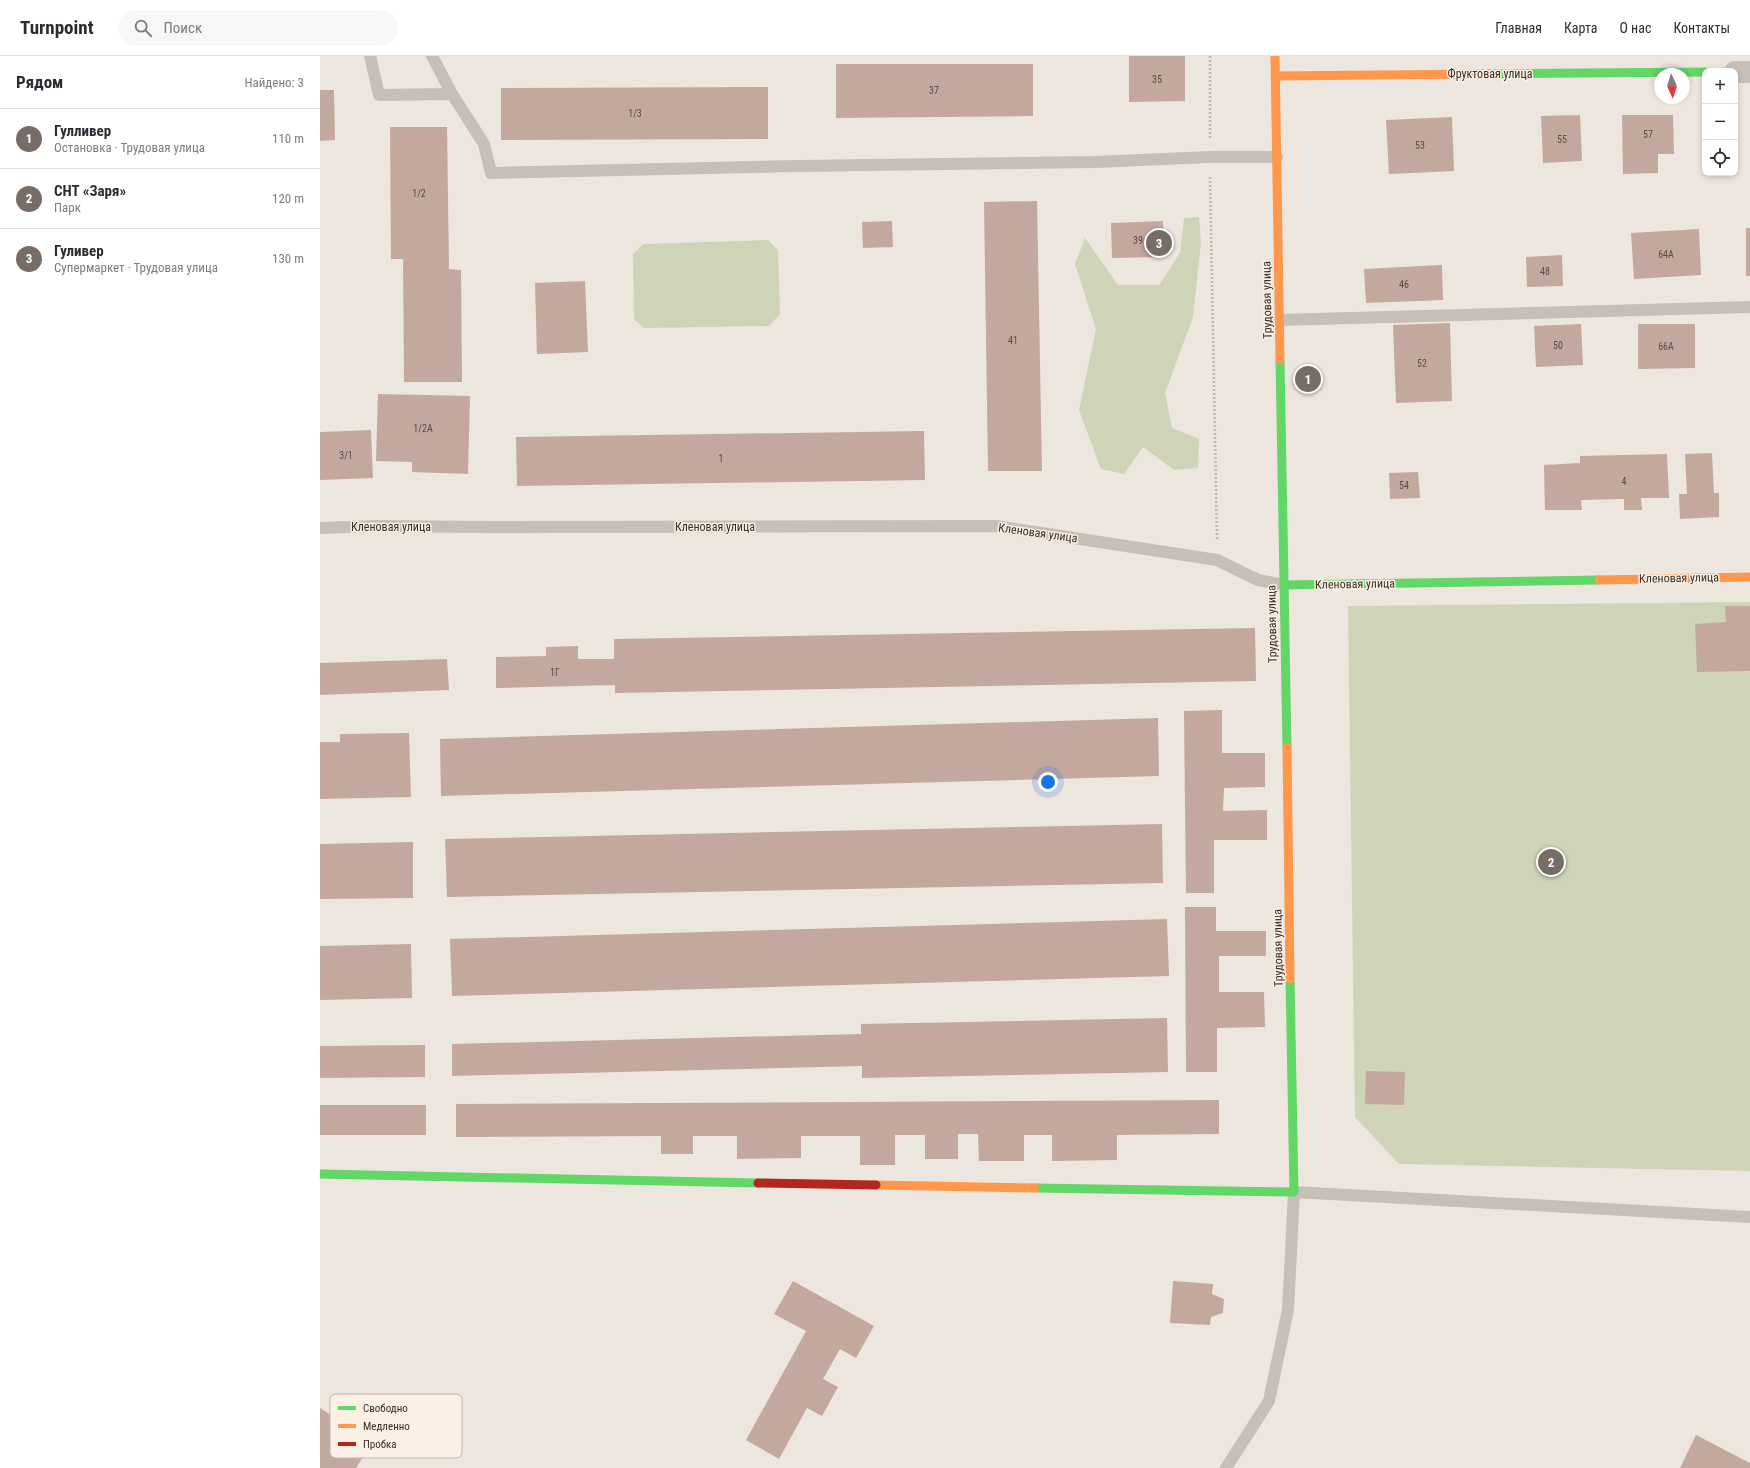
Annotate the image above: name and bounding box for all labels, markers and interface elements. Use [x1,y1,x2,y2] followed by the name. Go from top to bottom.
[118,10,398,46] search box
[20,16,94,39] text: Turnpoint
[132,17,154,39] icon: search
[164,19,202,37] text: Поиск
[1495,20,1542,36] text: Главная
[1564,20,1597,36] text: Карта
[1619,20,1651,36] text: О нас
[1673,20,1730,36] text: Контакты
[1448,67,1533,81] street label: Фруктовая улица
[1654,68,1690,104] north arrow
[1702,68,1738,176] map controls
[1702,68,1738,104] button: +
[16,72,63,92] text: Рядом
[1152,74,1162,85] house number: 35
[244,75,304,90] text: Найдено: 3
[929,85,939,96] house number: 37
[1702,104,1738,140] button: −
[628,108,642,119] house number: 1/3
[54,122,111,140] text: Гулливер
[1643,129,1653,140] house number: 57
[26,131,32,146] text: 1
[272,131,304,146] text: 110 m
[1557,134,1567,145] house number: 55
[54,140,205,155] text: Остановка · Трудовая улица
[1415,140,1425,151] house number: 53
[1702,140,1738,176] button: locate
[54,182,126,200] text: СНТ «Заря»
[412,188,426,199] house number: 1/2
[26,191,32,206] text: 2
[272,191,304,206] text: 120 m
[54,200,81,215] text: Парк
[1146,228,1172,258] pin: 3
[1133,235,1143,246] house number: 39
[54,242,104,260] text: Гуливер
[1658,249,1674,260] house number: 64А
[26,251,32,266] text: 3
[272,251,304,266] text: 130 m
[54,260,218,275] text: Супермаркет · Трудовая улица
[1259,261,1275,339] street label: Трудовая улица
[1540,266,1550,277] house number: 48
[1399,279,1409,290] house number: 46
[1008,335,1018,346] house number: 41
[1553,340,1563,351] house number: 50
[1658,341,1674,352] house number: 66А
[1417,358,1427,369] house number: 52
[1295,364,1321,394] pin: 1
[413,423,433,434] house number: 1/2А
[339,450,353,461] house number: 3/1
[719,453,723,464] house number: 1
[1622,476,1627,487] house number: 4
[1399,480,1409,491] house number: 54
[351,520,431,534] street label: Кленовая улица
[675,520,755,534] street label: Кленовая улица
[997,521,1079,546] street label: Кленовая улица
[1639,570,1719,586] street label: Кленовая улица
[1315,576,1395,592] street label: Кленовая улица
[1264,585,1280,663] street label: Трудовая улица
[550,667,560,678] house number: 1Г
[1038,772,1058,792] your location
[1538,847,1564,877] pin: 2
[1270,909,1286,987] street label: Трудовая улица
[330,1394,462,1458] legend
[363,1402,408,1415] text: Свободно
[363,1420,410,1433] text: Медленно
[363,1438,397,1451] text: Пробка

